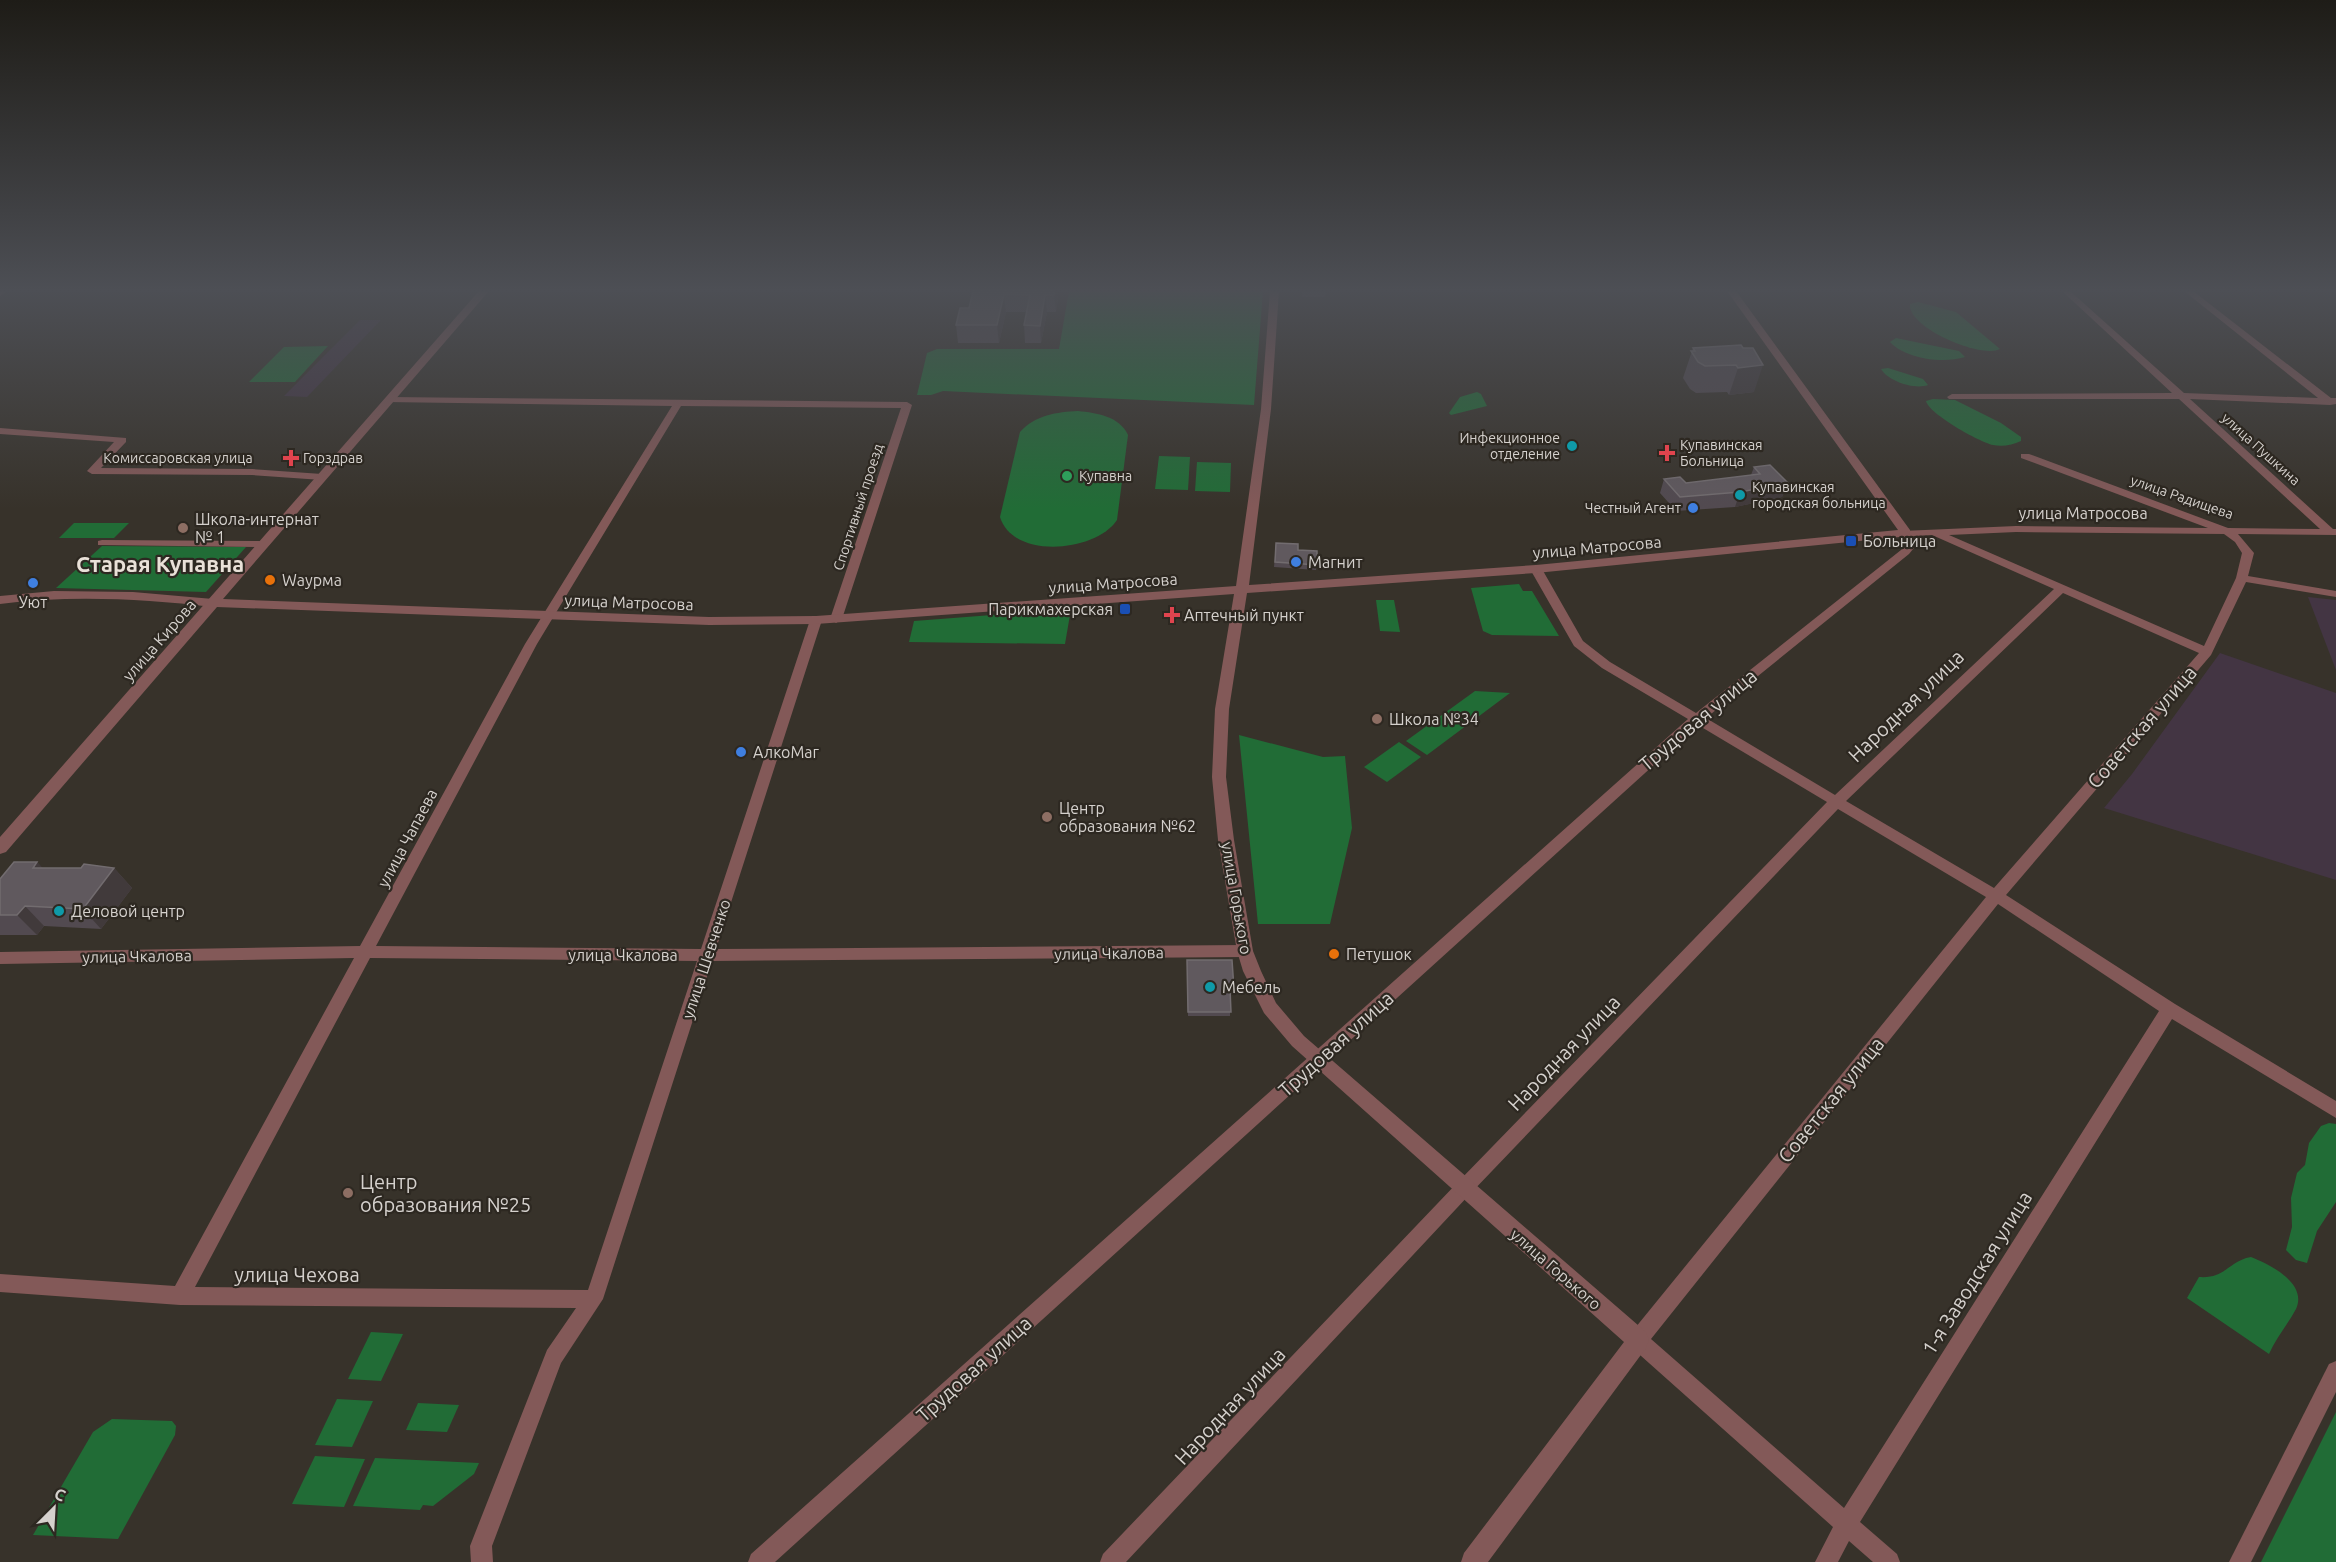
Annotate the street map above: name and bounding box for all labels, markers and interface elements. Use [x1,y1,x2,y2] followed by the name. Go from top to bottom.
[2218,410,2304,488] street label: улица Пушкина
[1459,430,1560,462] place label: Инфекционное отделение
[1680,437,1763,469] place label: Купавинская Больница
[1565,439,1579,453] marker: Инфекционное отделение
[830,442,886,572] street label: Спортивный проезд
[1658,444,1676,462] marker: Купавинская Больница
[103,450,253,466] street label: Комиссаровская улица
[303,450,363,466] place label: Горздрав
[284,451,298,465] marker: Горздрав
[1079,468,1132,484] place label: Купавна
[1060,469,1074,483] marker: Купавна
[2129,472,2235,522] street label: улица Радищева
[1752,479,1886,511] place label: Купавинская городская больница
[1733,488,1747,502] marker: Купавинская городская больница
[1585,500,1681,516] place label: Честный Агент
[1686,501,1700,515] marker: Честный Агент
[2018,504,2148,522] street label: улица Матросова
[195,510,319,546] place label: Школа-интернат № 1
[176,521,190,535] marker: Школа-интернат № 1
[1532,532,1662,562] street label: улица Матросова
[1863,532,1936,550] place label: Больница
[1844,534,1858,548] marker: Больница
[76,551,244,576] district label: Старая Купавна
[1308,553,1363,571] place label: Магнит
[1289,555,1303,569] marker: Магнит
[1048,570,1178,596] street label: улица Матросова
[282,571,342,589] place label: Wаурма
[263,573,277,587] marker: Wаурма
[26,576,40,590] marker: Уют
[564,591,694,613] street label: улица Матросова
[19,593,47,611] place label: Уют
[119,595,199,685] street label: улица Кирова
[988,600,1113,618] place label: Парикмахерская
[1118,602,1132,616] marker: Парикмахерская
[1184,606,1304,624] place label: Аптечный пункт
[1165,608,1179,622] marker: Аптечный пункт
[1843,645,1968,766] street label: Народная улица
[2082,661,2201,793] street label: Советская улица
[1634,664,1761,776] street label: Трудовая улица
[1389,710,1479,728] place label: Школа №34
[1370,712,1384,726] marker: Школа №34
[753,743,820,761] place label: АлкоМаг
[734,745,748,759] marker: АлкоМаг
[374,786,440,890] street label: улица Чапаева
[1059,799,1196,835] place label: Центр образования №62
[1040,810,1054,824] marker: Центр образования №62
[1218,840,1256,956] street label: улица Горького
[678,897,734,1021] street label: улица Шевченко
[71,902,185,920] place label: Деловой центр
[52,904,66,918] marker: Деловой центр
[1054,943,1164,963] street label: улица Чкалова
[1346,945,1412,963] place label: Петушок
[82,946,192,966] street label: улица Чкалова
[568,946,678,964] street label: улица Чкалова
[1327,947,1341,961] marker: Петушок
[1222,978,1281,996] place label: Мебель
[1203,980,1217,994] marker: Мебель
[1274,986,1398,1101] street label: Трудовая улица
[1503,990,1624,1115] street label: Народная улица
[1773,1032,1888,1167] street label: Советская улица
[360,1170,531,1216] place label: Центр образования №25
[341,1186,355,1200] marker: Центр образования №25
[1917,1187,2036,1359] street label: 1-я Заводская улица
[1507,1225,1605,1313] street label: улица Горького
[234,1263,360,1286] street label: улица Чехова
[912,1311,1036,1426] street label: Трудовая улица
[1170,1342,1290,1469] street label: Народная улица
[24,1478,84,1538] north arrow
[52,1484,68,1505] text: С

